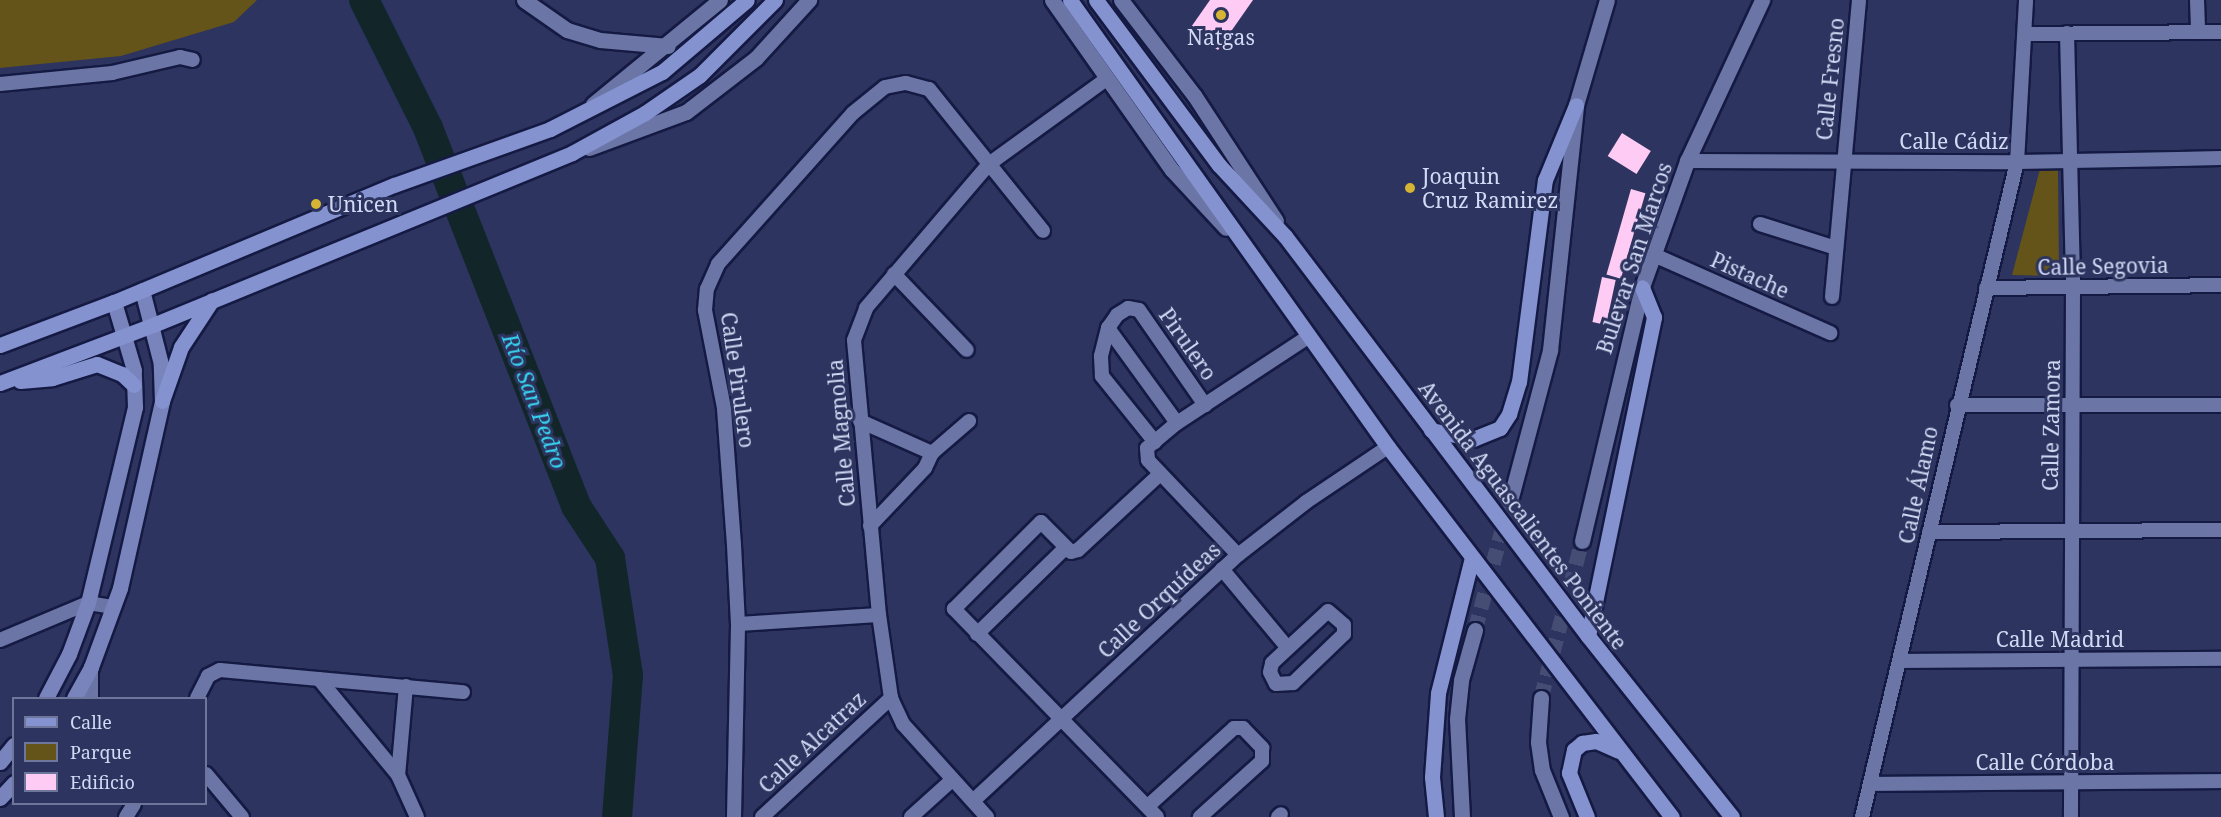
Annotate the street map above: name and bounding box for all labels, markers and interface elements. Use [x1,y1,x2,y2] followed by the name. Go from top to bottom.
[1214,8,1228,22] marker: Natgas
[1811,16,1849,142] street label: Calle Fresno
[1187,24,1255,50] place label: Natgas
[1899,128,2009,154] street label: Calle Cádiz
[1591,159,1677,357] street label: Bulevar San Marcos
[1422,163,1558,213] place label: Joaquin Cruz Ramirez
[1403,181,1417,195] marker: Joaquin Cruz Ramirez
[328,191,398,217] place label: Unicen
[309,197,323,211] marker: Unicen
[1707,247,1793,303] street label: Pistache
[2037,252,2169,280] street label: Calle Segovia
[1154,303,1222,385] street label: Pirulero
[716,311,760,449] street label: Calle Pirulero
[497,330,573,472] water label: Río San Pedro
[822,358,860,508] street label: Calle Magnolia
[2037,359,2065,491] street label: Calle Zamora
[1414,376,1632,654] street label: Avenida Aguascalientes Poniente
[1893,424,1943,546] street label: Calle Álamo
[1093,537,1225,663] street label: Calle Orquídeas
[1996,626,2124,652] street label: Calle Madrid
[753,686,871,798] street label: Calle Alcatraz
[12,697,207,805] legend
[70,710,112,734] text: Calle
[70,740,132,764] text: Parque
[1975,749,2115,775] street label: Calle Córdoba
[70,770,135,794] text: Edificio

